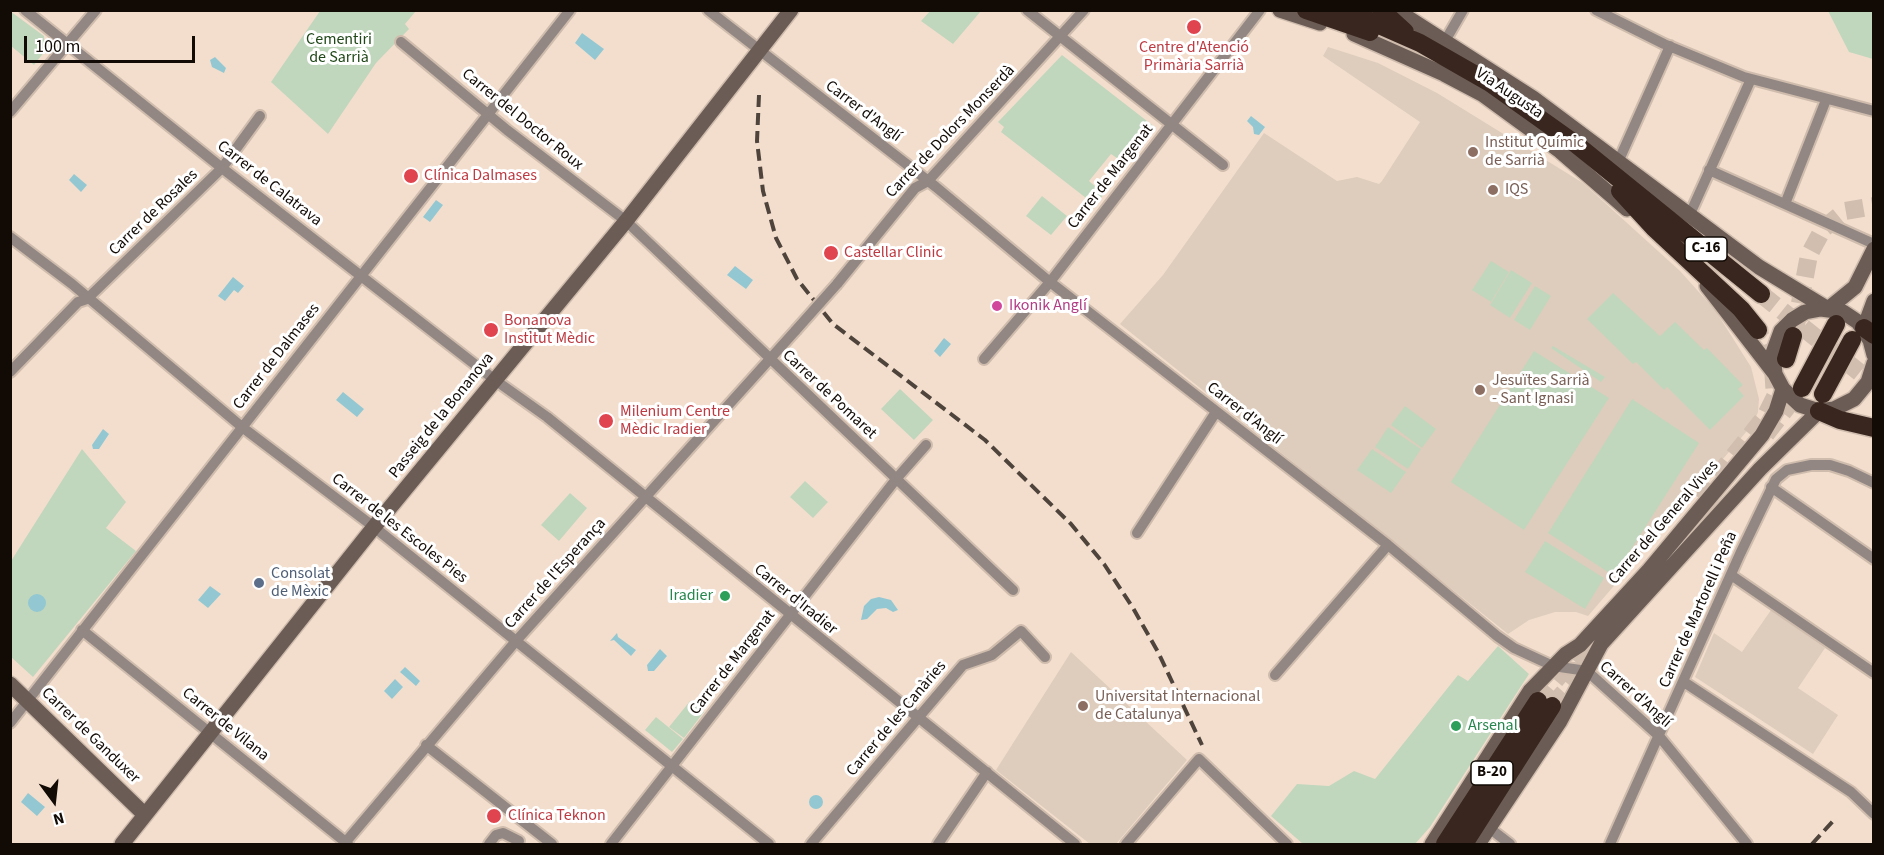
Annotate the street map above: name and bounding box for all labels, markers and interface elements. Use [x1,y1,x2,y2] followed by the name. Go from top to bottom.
[1185,18,1203,36] marker: Centre d'Atenció Primària Sarrià
[27,24,198,62] scale bar
[306,30,372,68] park label: Cementiri de Sarrià
[35,34,80,59] text: 100 m
[1139,38,1249,76] place label: Centre d'Atenció Primària Sarrià
[882,61,1020,203] street label: Carrer de Dolors Monserdà
[457,65,587,175] street label: Carrer del Doctor Roux
[1472,65,1546,123] street label: Via Augusta
[821,77,905,147] street label: Carrer d'Anglí
[1064,121,1158,233] street label: Carrer de Margenat
[1485,133,1584,171] place label: Institut Químic de Sarrià
[213,137,325,231] street label: Carrer de Calatrava
[1466,145,1480,159] marker: Institut Químic de Sarrià
[106,166,202,260] street label: Carrer de Rosales
[424,166,537,186] place label: Clínica Dalmases
[402,167,420,185] marker: Clínica Dalmases
[1505,180,1528,200] place label: IQS
[1486,183,1500,197] marker: IQS
[1685,237,1727,261] road number: C-16
[844,243,943,263] place label: Castellar Clinic
[822,244,840,262] marker: Castellar Clinic
[1009,296,1087,316] place label: Ikonik Anglí
[990,299,1004,313] marker: Ikonik Anglí
[230,300,324,414] street label: Carrer de Dalmases
[504,311,595,349] place label: Bonanova Institut Mèdic
[482,321,500,339] marker: Bonanova Institut Mèdic
[778,346,880,444] street label: Carrer de Pomaret
[386,349,498,483] street label: Passeig de la Bonanova
[1492,371,1590,409] place label: Jesuïtes Sarrià - Sant Ignasi
[1202,379,1286,449] street label: Carrer d'Anglí
[1473,383,1487,397] marker: Jesuïtes Sarrià - Sant Ignasi
[620,402,730,440] place label: Milenium Centre Mèdic Iradier
[597,412,615,430] marker: Milenium Centre Mèdic Iradier
[1605,457,1723,589] street label: Carrer del General Vives
[327,470,471,588] street label: Carrer de les Escoles Pies
[501,515,611,633] street label: Carrer de l'Esperança
[1656,529,1742,691] street label: Carrer de Martorell i Peña
[750,561,840,639] street label: Carrer d'Iradier
[271,564,330,602] place label: Consolat de Mèxic
[252,576,266,590] marker: Consolat de Mèxic
[669,586,713,606] place label: Iradier
[718,589,732,603] marker: Iradier
[686,607,780,719] street label: Carrer de Margenat
[843,657,951,781] street label: Carrer de les Canàries
[1595,658,1675,732] street label: Carrer d'Anglí
[37,684,143,788] street label: Carrer de Ganduxer
[178,684,272,766] street label: Carrer de Vilana
[1095,687,1260,725] place label: Universitat Internacional de Catalunya
[1076,699,1090,713] marker: Universitat Internacional de Catalunya
[1468,716,1518,736] place label: Arsenal
[1449,719,1463,733] marker: Arsenal
[1471,761,1513,785] road number: B-20
[24,771,84,831] north arrow
[51,806,67,830] text: N
[508,806,606,826] place label: Clínica Teknon
[485,807,503,825] marker: Clínica Teknon

